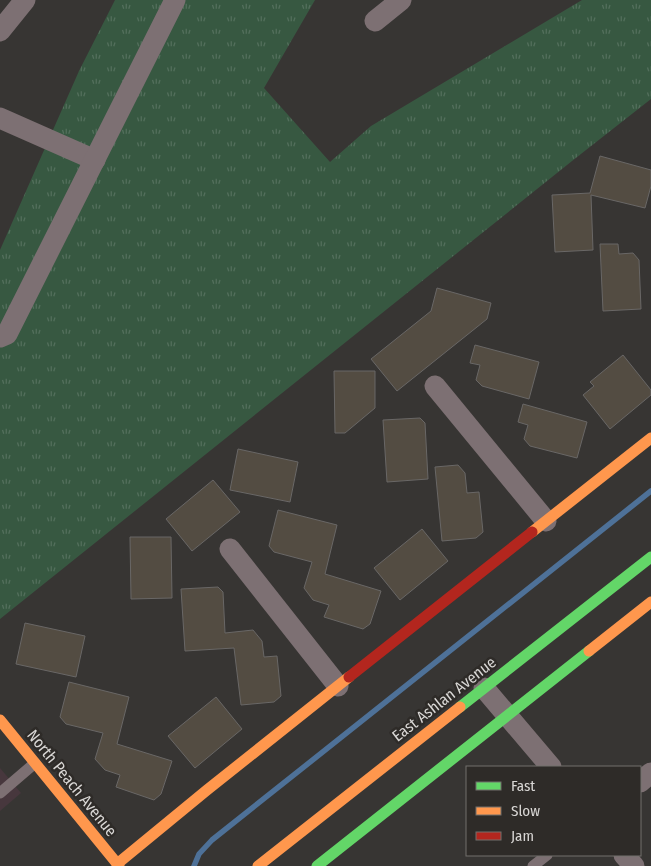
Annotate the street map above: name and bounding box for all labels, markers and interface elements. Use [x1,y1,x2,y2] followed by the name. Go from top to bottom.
[388,652,500,746] street label: East Ashlan Avenue
[23,726,121,840] street label: North Peach Avenue
[466,766,641,856] legend
[511,777,535,795] text: Fast
[511,802,540,820] text: Slow
[511,827,534,845] text: Jam

